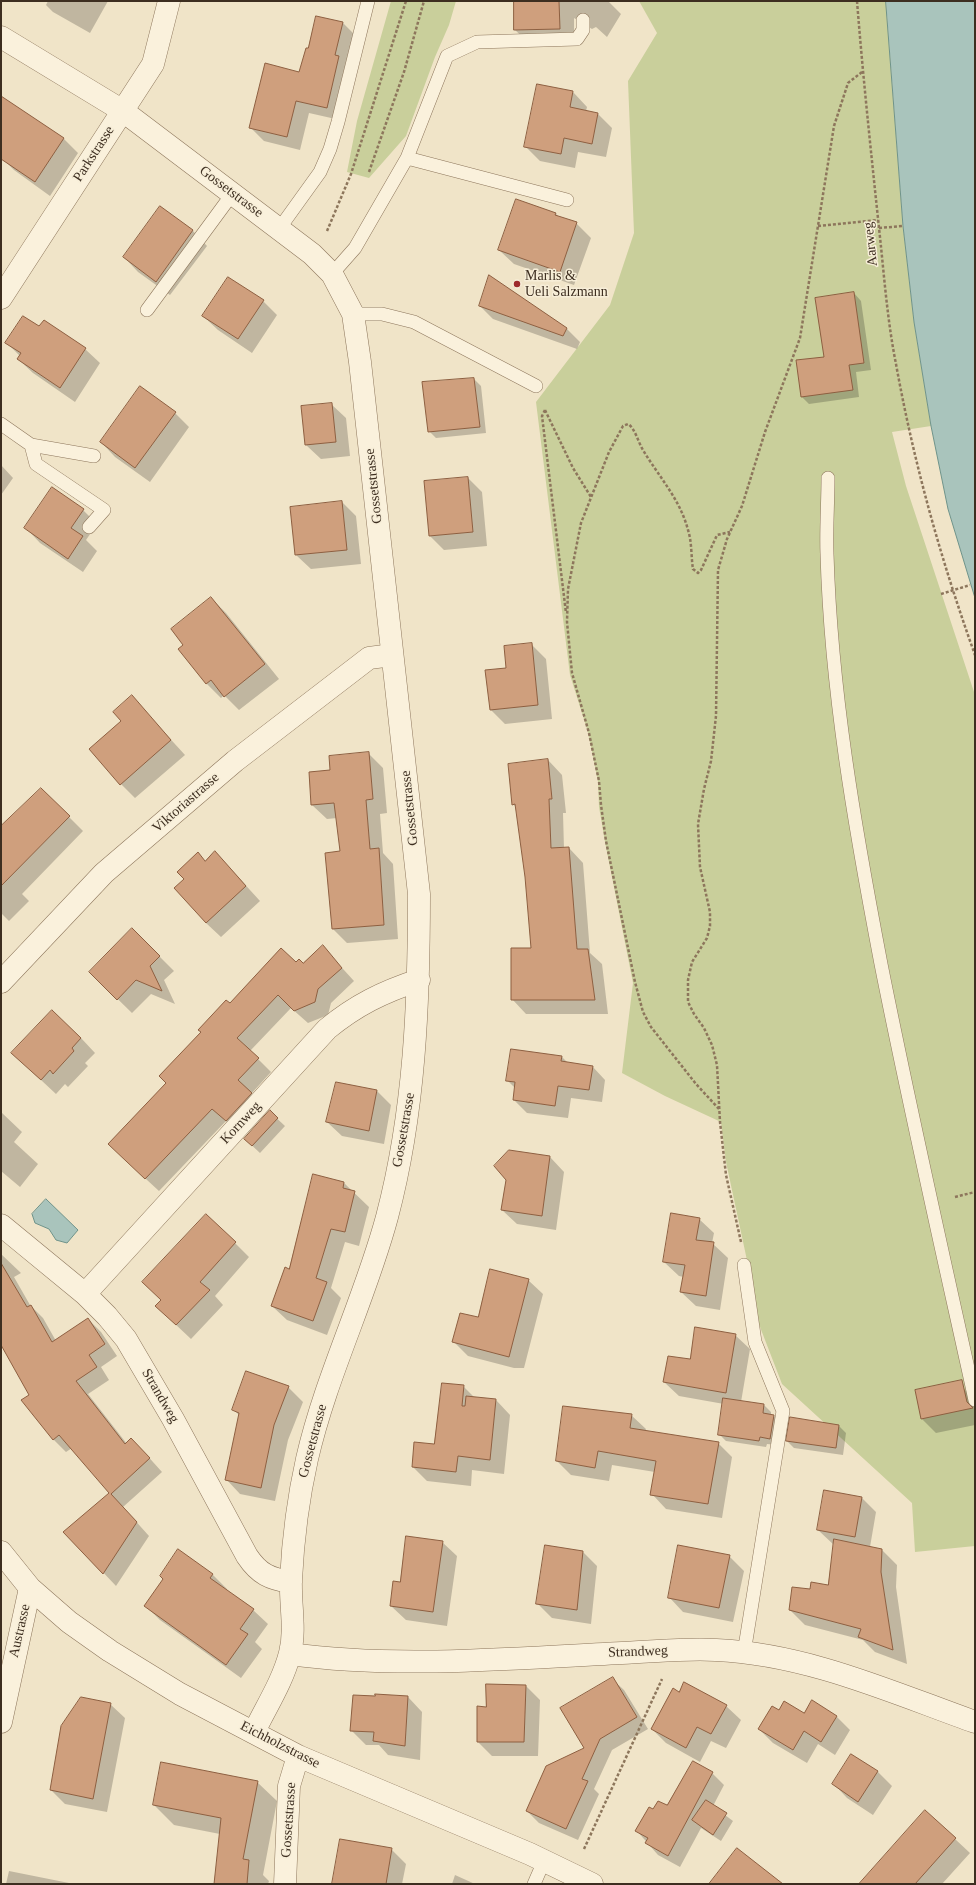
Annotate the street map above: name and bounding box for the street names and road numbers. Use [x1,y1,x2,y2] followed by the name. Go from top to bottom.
[70,123,118,185] street label: Parkstrasse
[196,163,266,221] street label: Gossetstrasse
[860,221,882,267] street label: Aarweg
[362,448,386,524] street label: Gossetstrasse
[149,769,223,837] street label: Viktoriastrasse
[398,770,422,846] street label: Gossetstrasse
[389,1091,419,1169] street label: Gossetstrasse
[217,1098,265,1148] street label: Kornweg
[138,1366,182,1426] street label: Strandweg
[295,1402,331,1480] street label: Gossetstrasse
[6,1603,34,1659] street label: Austrasse
[608,1643,668,1661] street label: Strandweg
[237,1718,323,1772] street label: Eichholzstrasse
[278,1782,300,1858] street label: Gossetstrasse

